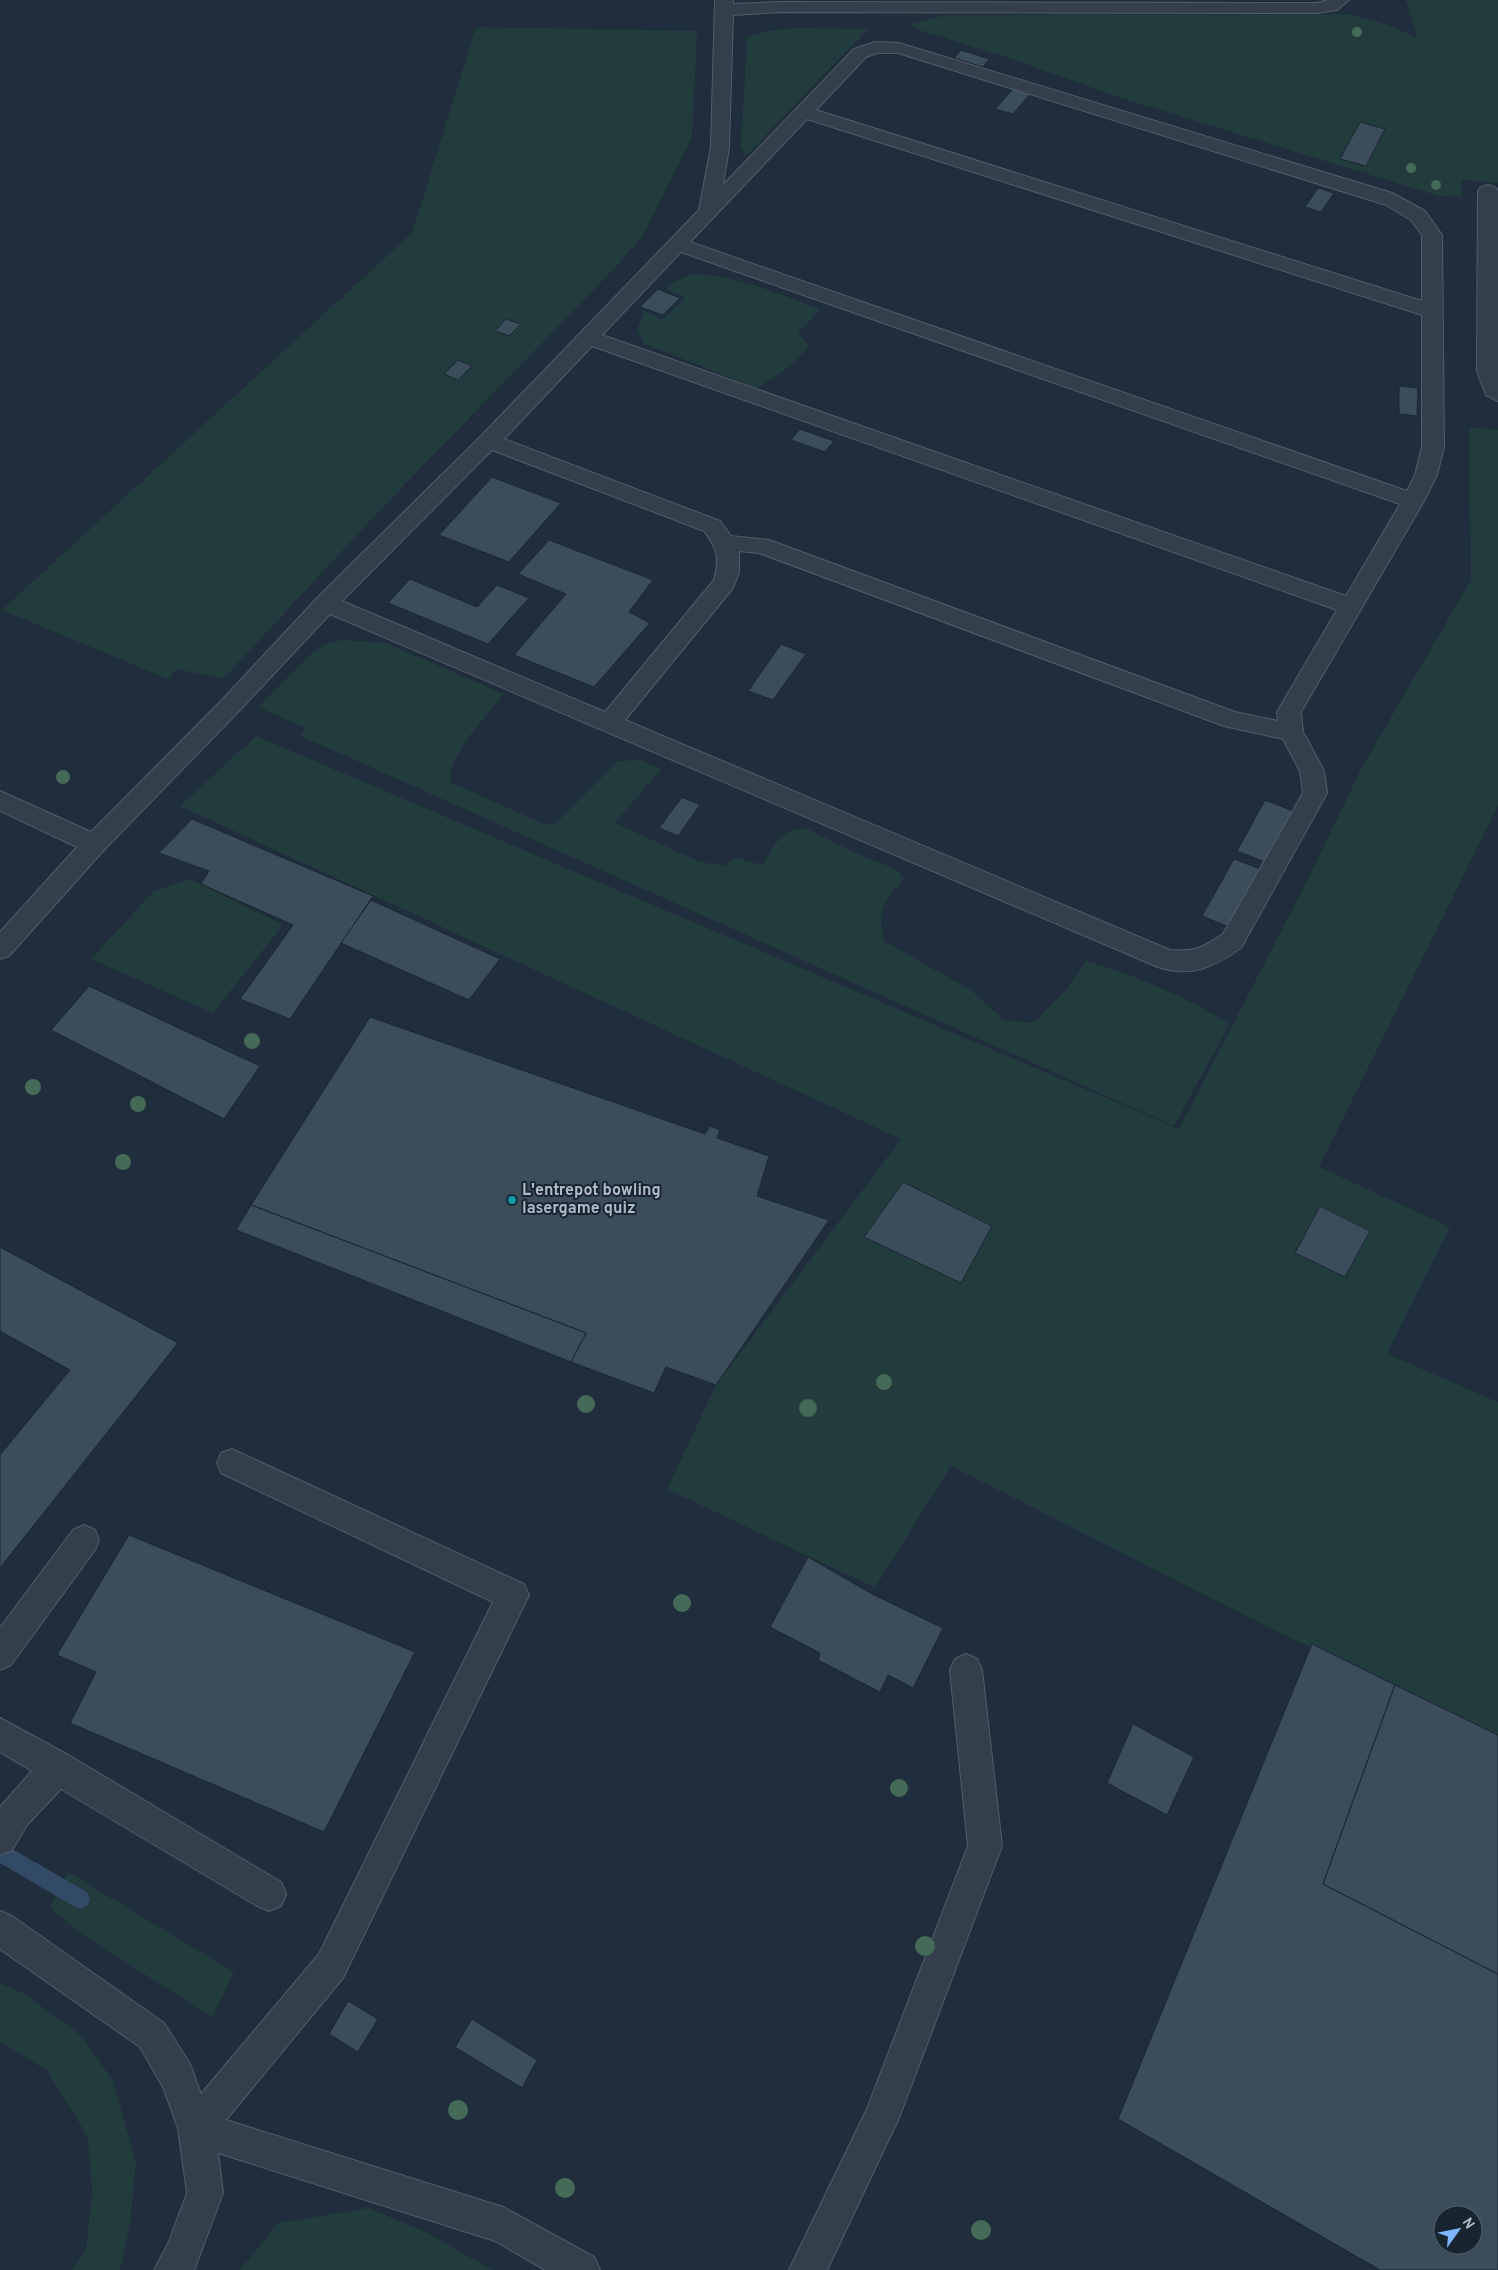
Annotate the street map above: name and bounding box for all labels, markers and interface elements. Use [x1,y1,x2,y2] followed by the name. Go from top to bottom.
[522,1181,661,1219] place label: L'entrepot bowling lasergame quiz
[506,1194,518,1206] marker: L'entrepot bowling lasergame quiz
[1433,2205,1483,2255] north arrow
[1458,2215,1478,2233] text: N

